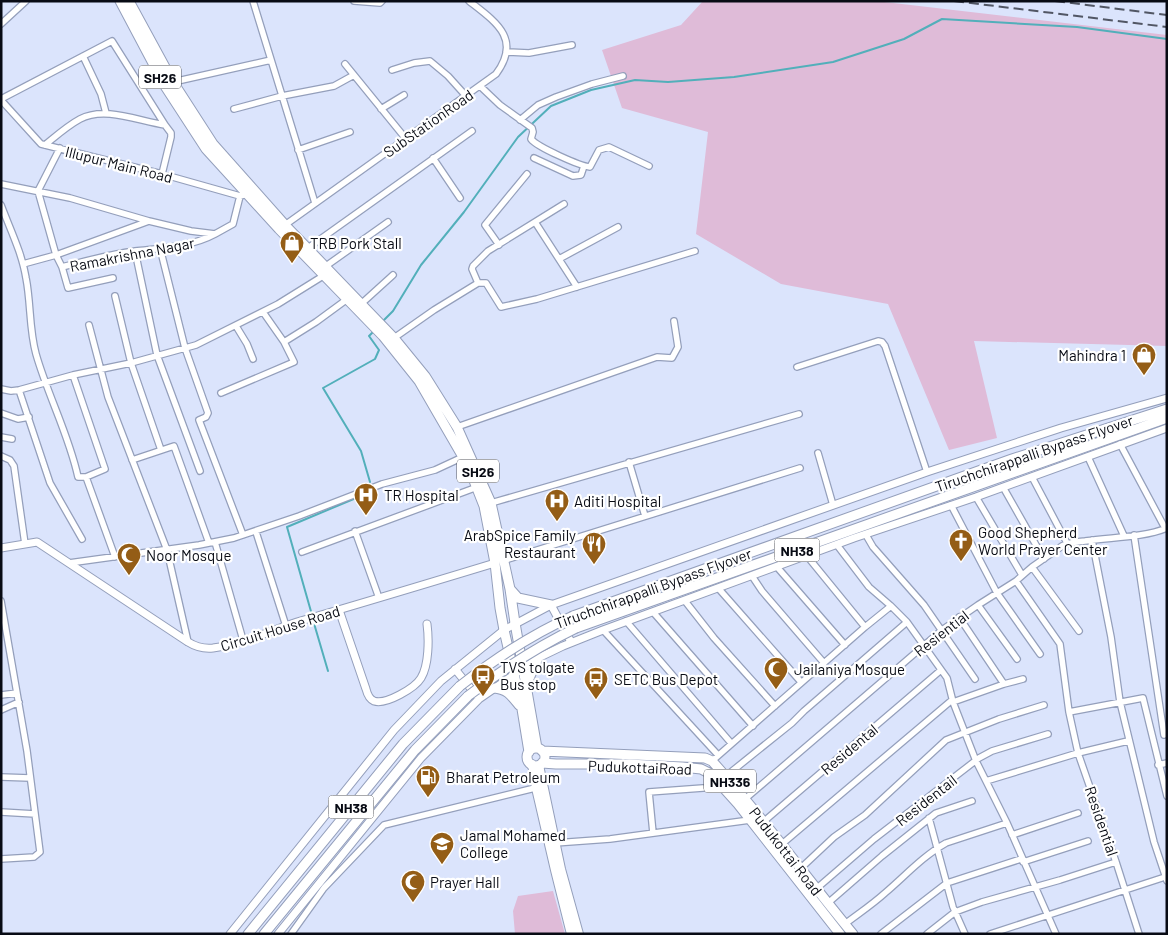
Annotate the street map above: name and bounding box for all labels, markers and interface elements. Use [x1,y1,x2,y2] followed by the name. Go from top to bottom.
[139,66,181,88] road number: SH26
[380,85,476,161] street label: SubStationRoad
[63,142,175,186] street label: Illupur Main Road
[279,230,305,264] shop icon: TRB Pork Stall
[68,233,196,275] street label: Ramakrishna Nagar
[310,234,402,252] place label: TRB Pork Stall
[1131,342,1157,376] shop icon: Mahindra 1
[1058,346,1126,364] place label: Mahindra 1
[933,410,1136,495] street label: Tiruchchirappalli Bypass Flyover
[457,460,499,482] road number: SH26
[353,482,379,516] hospital icon: TR Hospital
[384,486,459,504] place label: TR Hospital
[544,488,570,522] hospital icon: Aditi Hospital
[574,492,661,510] place label: Aditi Hospital
[978,523,1108,558] place label: Good Shepherd World Prayer Center
[464,526,576,561] place label: ArabSpice Family Restaurant
[948,528,974,562] church icon: Good Shepherd World Prayer Center
[581,531,607,565] restaurant icon: ArabSpice Family Restaurant
[774,538,820,562] road number: NH38
[116,542,142,576] mosque icon: Noor Mosque
[552,544,754,632] street label: Tiruchchirappalli Bypass Flyover
[146,546,231,564] place label: Noor Mosque
[218,601,342,655] street label: Circuit House Road
[910,606,972,660] street label: Resiential
[763,656,789,690] mosque icon: Jailaniya Mosque
[500,658,575,693] place label: TVS tolgate Bus stop
[794,660,905,678] place label: Jailaniya Mosque
[470,663,496,697] bus stop icon: TVS tolgate Bus stop
[583,666,609,700] bus stop icon: SETC Bus Depot
[614,670,718,688] place label: SETC Bus Depot
[817,720,881,778] street label: Residental
[588,756,692,778] street label: PudukottaiRoad
[415,764,441,798] fuel station icon: Bharat Petroleum
[446,768,560,786] place label: Bharat Petroleum
[704,769,756,792] road number: NH336
[892,771,960,829] street label: Residentail
[1082,784,1122,858] street label: Residential
[328,796,374,819] road number: NH38
[746,803,826,899] street label: Pudukottai Road
[460,826,566,861] place label: Jamal Mohamed College
[429,831,455,865] school or university icon: Jamal Mohamed College
[400,869,426,903] mosque icon: Prayer Hall
[430,873,499,891] place label: Prayer Hall

